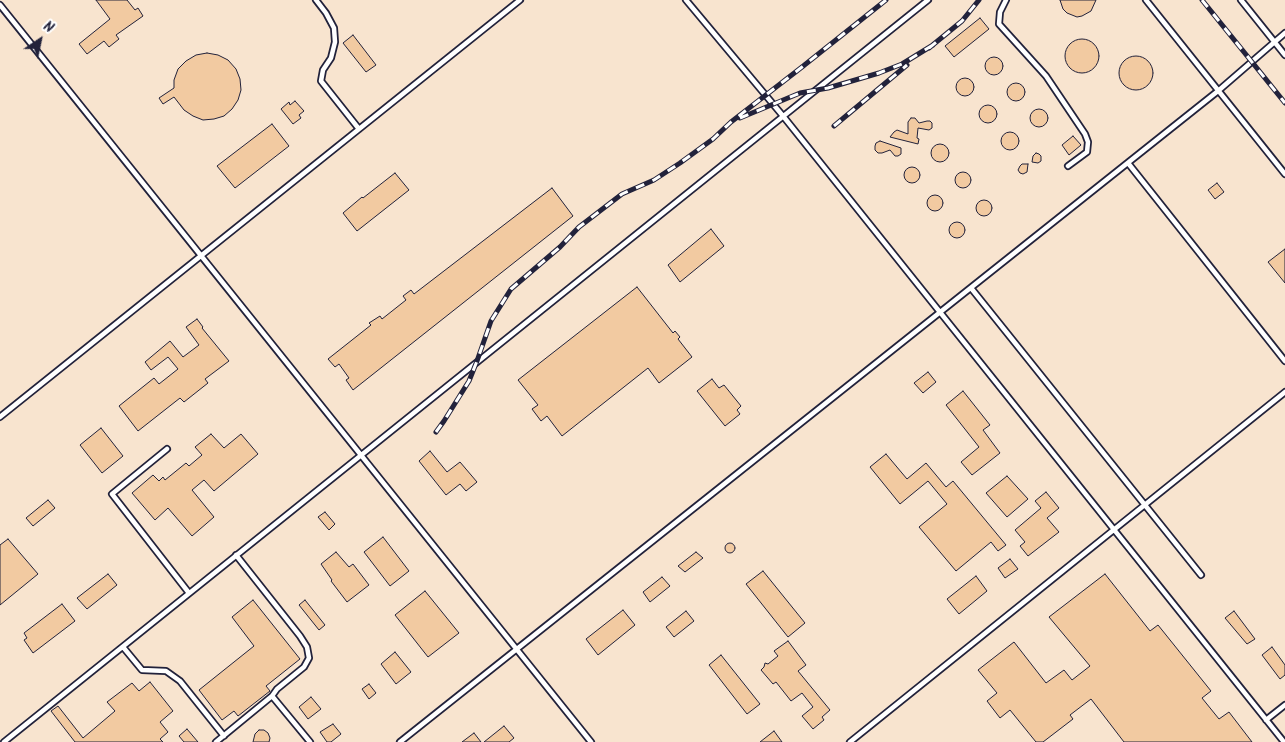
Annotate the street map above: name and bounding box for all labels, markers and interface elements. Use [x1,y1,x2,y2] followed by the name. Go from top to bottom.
[15,15,65,65] north arrow
[39,16,58,39] text: N

